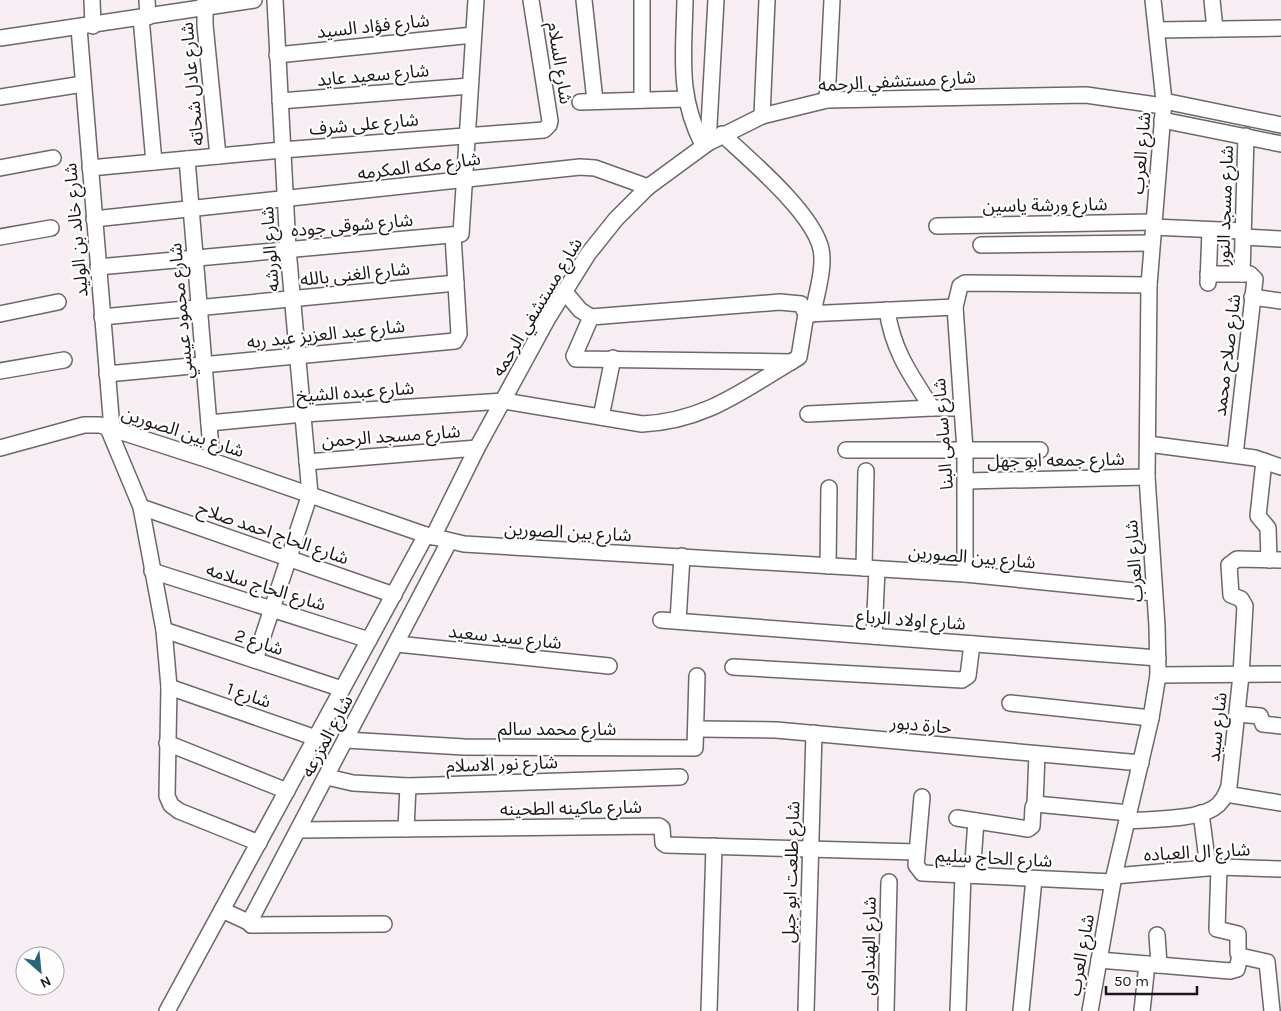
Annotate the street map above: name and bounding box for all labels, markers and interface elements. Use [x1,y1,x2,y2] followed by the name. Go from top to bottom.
[315,9,431,46] street label: شارع فؤاد السيد
[540,20,577,106] street label: شارع السلام
[176,21,211,147] street label: شارع عادل شحاته
[316,59,430,94] street label: شارع سعيد عايد
[818,66,976,99] street label: شارع مستشفي الرحمه
[308,108,420,143] street label: شارع على شرف
[1126,111,1159,195] street label: شارع العرب
[1212,145,1241,266] street label: شارع مسجد النور
[356,148,482,187] street label: شارع مكه المكرمه
[59,162,96,298] street label: شارع خالد بن الوليد
[982,193,1108,220] street label: شارع ورشة ياسين
[256,205,287,293] street label: شارع الورشه
[290,209,414,244] street label: شارع شوقى جوده
[487,234,590,382] street label: شارع مستشفي الرحمه
[164,242,201,380] street label: شارع محمود عيسي
[299,257,411,294] street label: شارع الغنى بالله
[1209,293,1248,418] street label: شارع صلاح محمد
[246,315,406,356] street label: شارع عبد العزيز عبد ربه
[295,377,415,410] street label: شارع عبده الشيخ
[928,377,961,491] street label: شارع سامى البنا
[118,402,247,465] street label: شارع بين الصورين
[321,420,461,455] street label: شارع مسجد الرحمن
[987,448,1125,475] street label: شارع جمعه ابو جهل
[194,497,352,572] street label: شارع الحاج احمد صلاح
[504,518,632,549] street label: شارع بين الصورين
[1120,519,1151,603] street label: شارع العرب
[907,540,1036,577] street label: شارع بين الصورين
[203,558,328,619] street label: شارع الحاج سلامه
[855,605,967,638] street label: شارع اولاد الرباع
[447,620,563,657] street label: شارع سيد سعيد
[231,624,286,663] street label: شارع 2
[223,677,274,716] street label: شارع 1
[296,691,360,782] street label: شارع المزرعه
[1202,691,1235,763] street label: شارع سيد
[888,711,953,739] street label: حارة دبور
[498,718,616,743] street label: شارع محمد سالم
[446,751,558,780] street label: شارع نور الاسلام
[500,796,642,823] street label: شارع ماكينه الطحينه
[778,801,807,943] street label: شارع طلعت ابو جبل
[1143,838,1251,869] street label: شارع ال العياده
[935,844,1053,875] street label: شارع الحاج سليم
[857,896,884,996] street label: شارع الهنداوى
[1063,912,1102,998] street label: شارع العرب
[15,946,65,996] north arrow
[1106,964,1197,996] scale bar
[37,972,54,992] text: N
[1114,972,1149,990] text: 50 m

